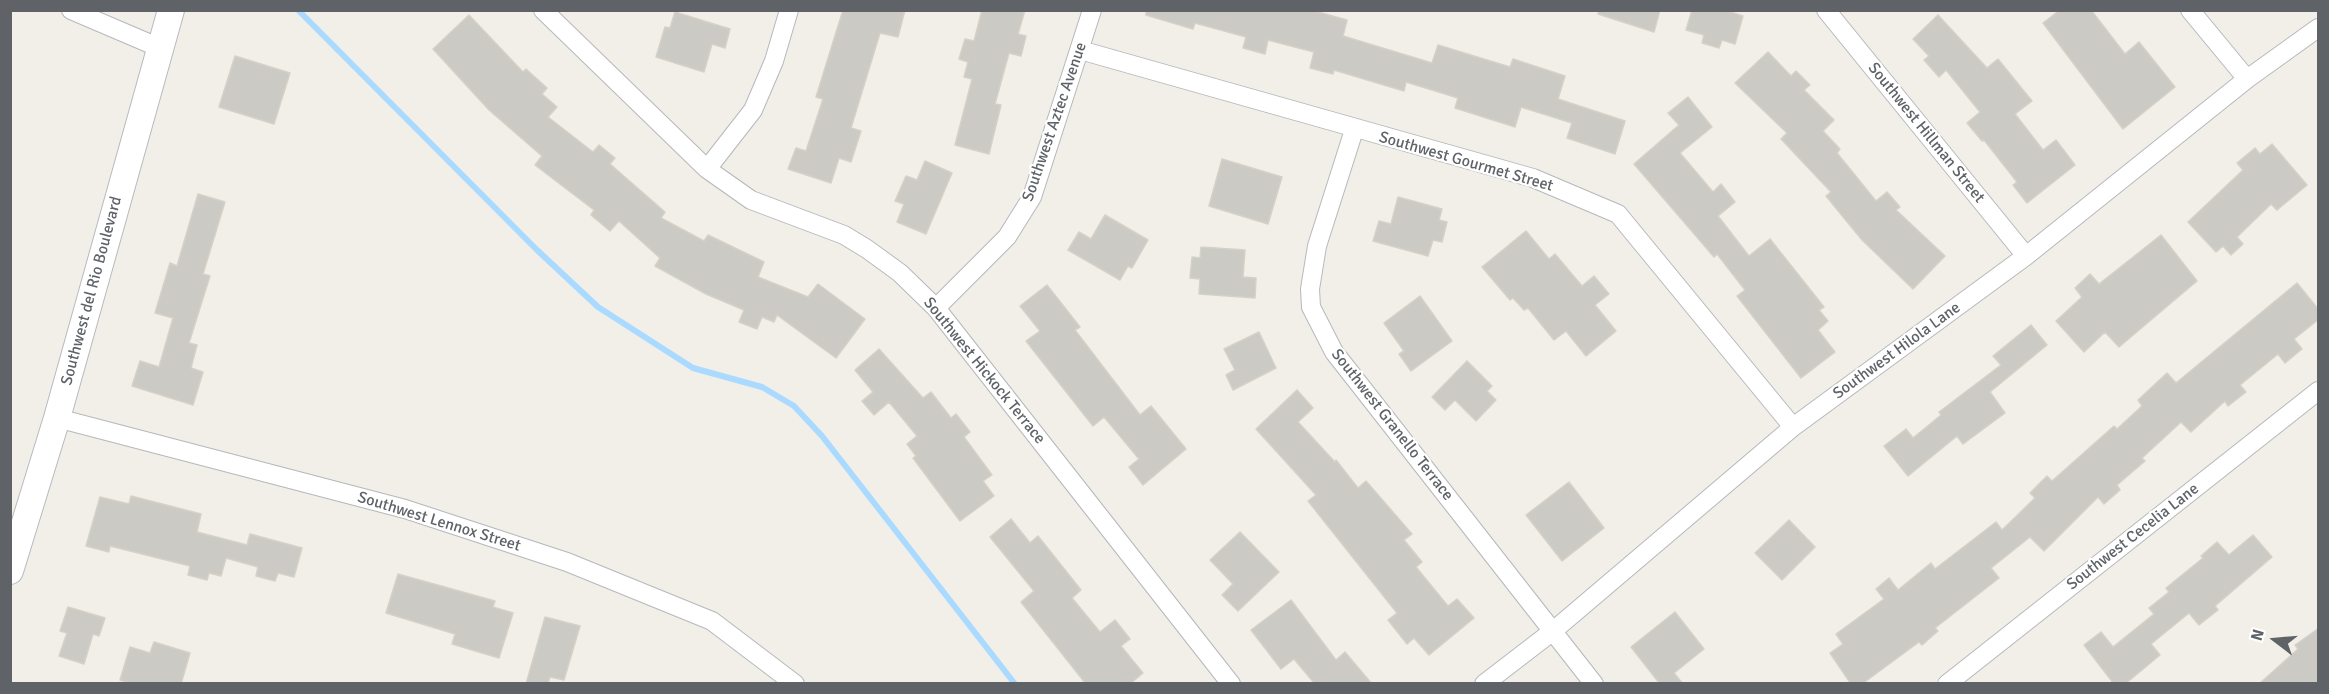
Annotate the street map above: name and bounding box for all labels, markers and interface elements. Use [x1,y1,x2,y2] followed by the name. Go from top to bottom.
[1019,40,1091,204] street label: Southwest Aztec Avenue
[1864,59,1988,207] street label: Southwest Hillman Street
[1377,128,1555,196] street label: Southwest Gourmet Street
[58,194,126,388] street label: Southwest del Rio Boulevard
[919,294,1049,448] street label: Southwest Hickock Terrace
[1830,298,1964,404] street label: Southwest Hilola Lane
[1327,345,1457,505] street label: Southwest Granello Terrace
[2063,480,2203,594] street label: Southwest Cecelia Lane
[355,488,523,556] street label: Southwest Lennox Street
[2245,610,2305,670] north arrow
[2247,627,2269,643] text: N

